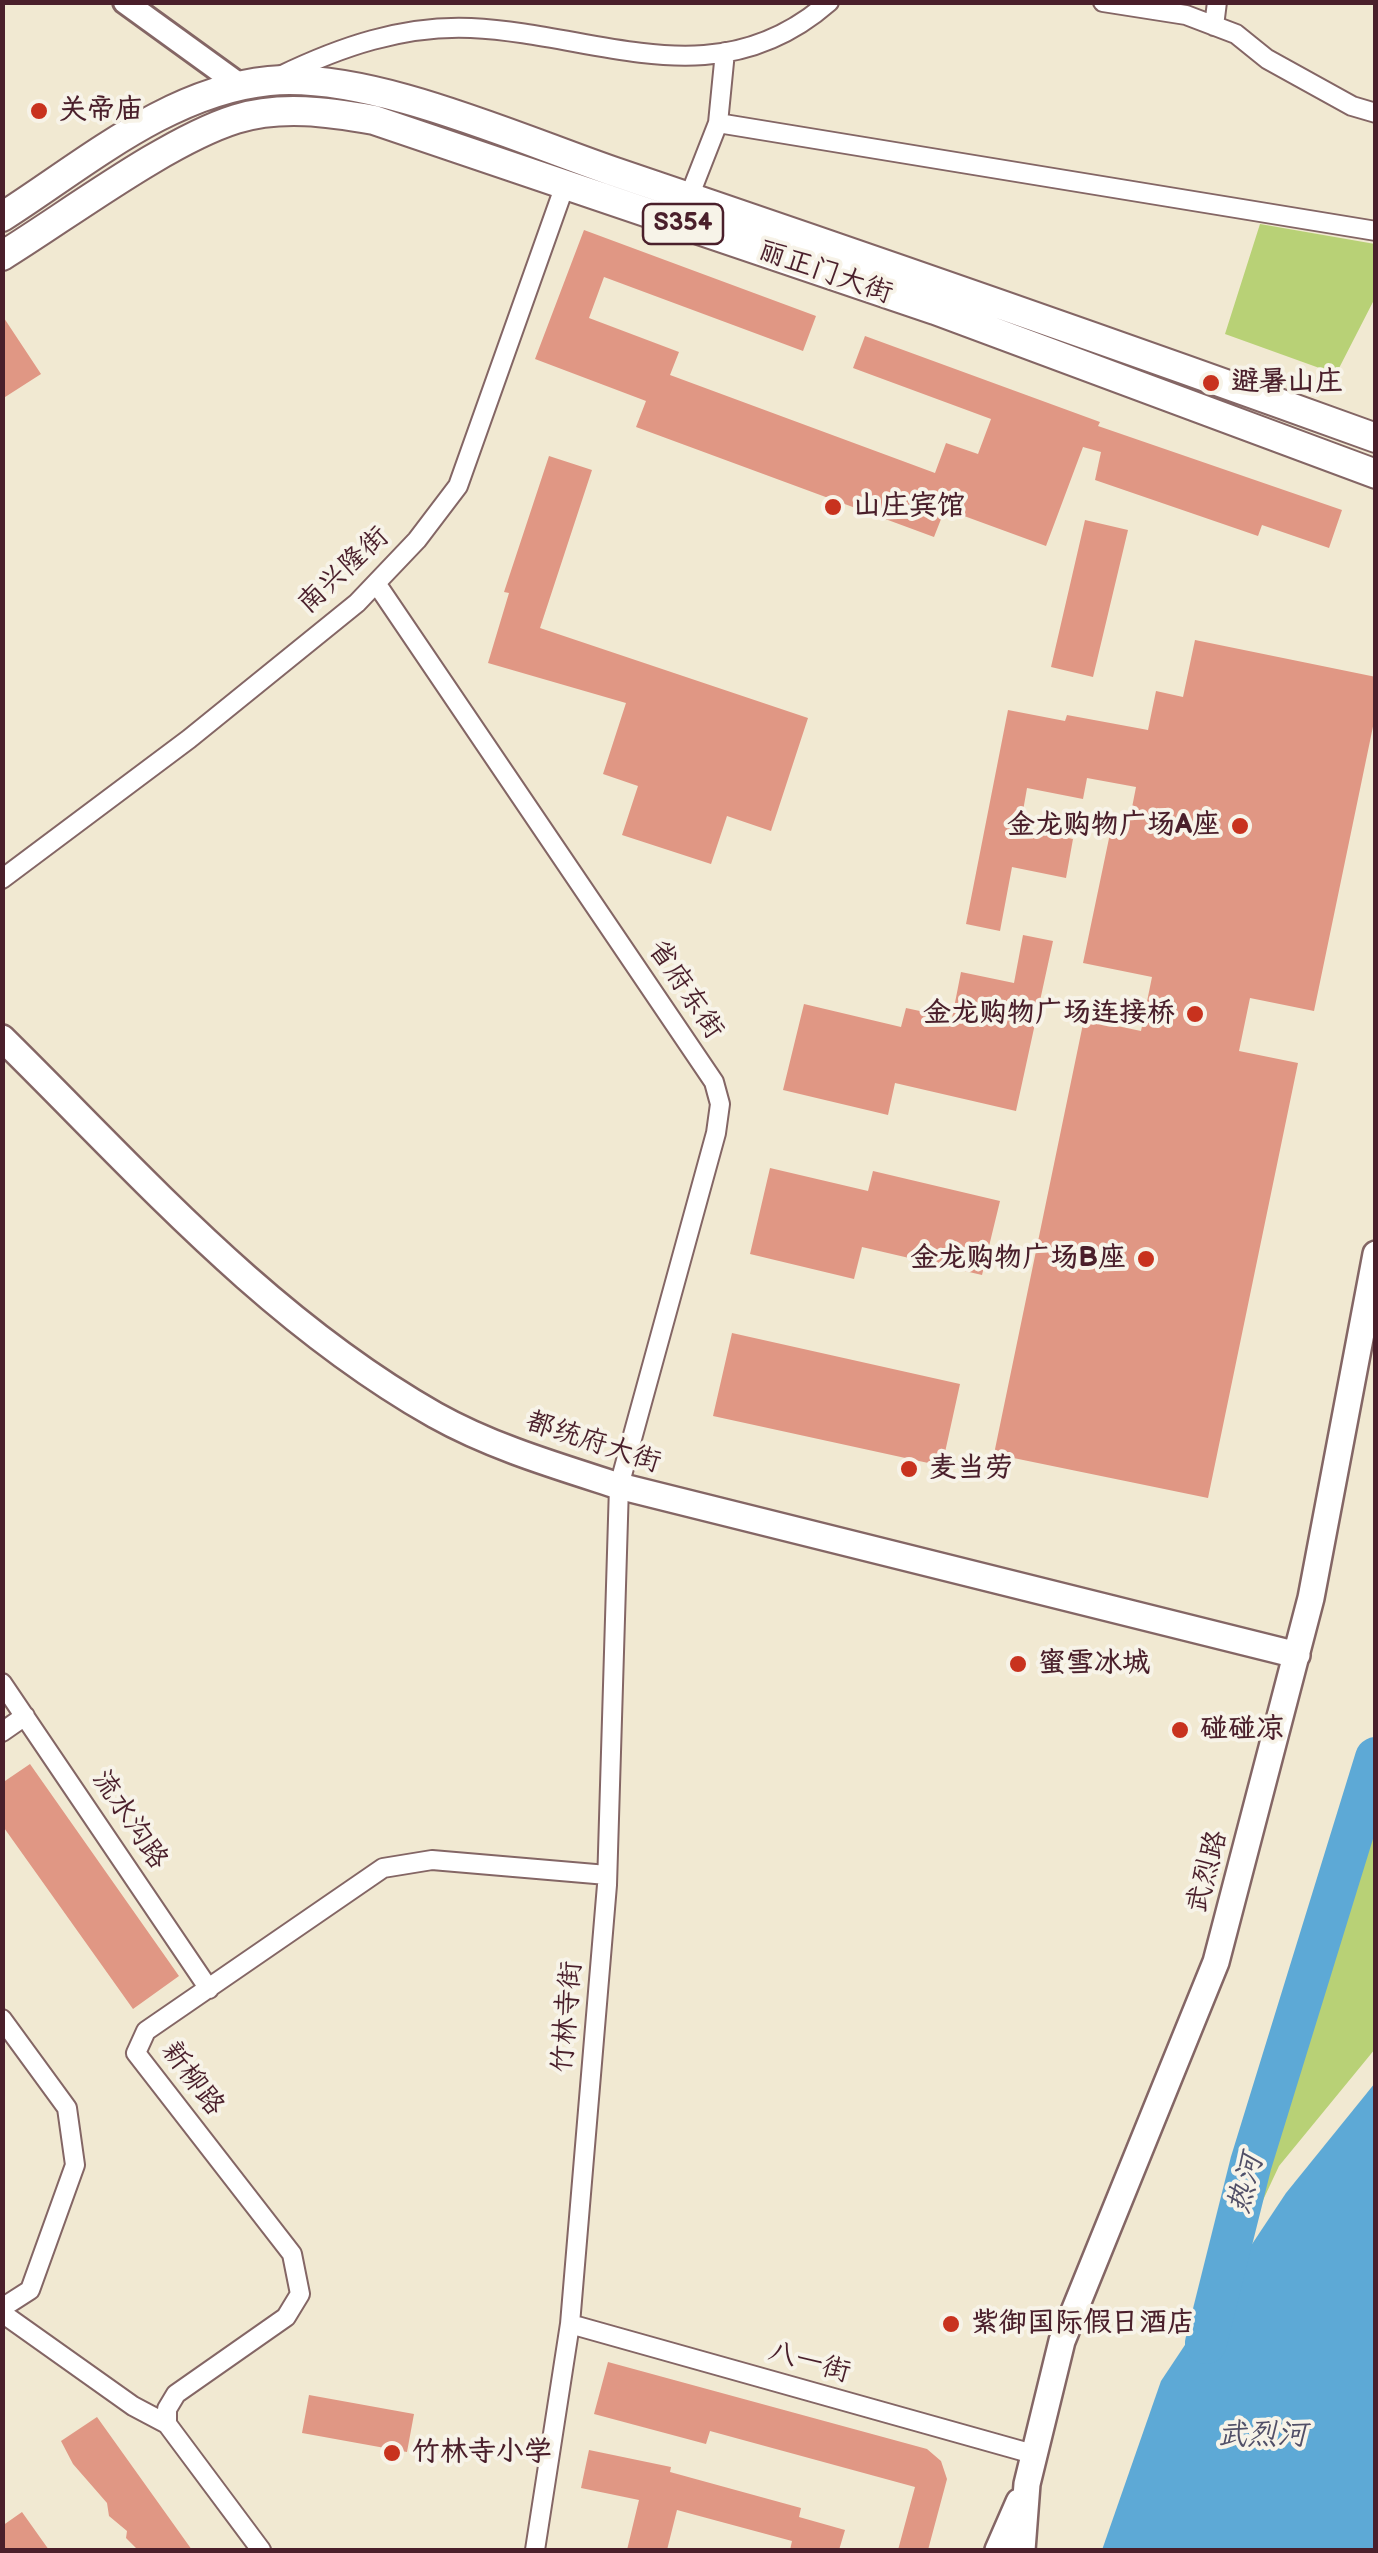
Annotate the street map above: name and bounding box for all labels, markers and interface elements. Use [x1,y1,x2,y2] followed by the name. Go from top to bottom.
[59,94,143,128] place label: 关帝庙
[28,100,50,122] marker: 关帝庙
[643,204,723,244] road number: S354
[753,234,897,312] street label: 丽正门大街
[1231,366,1343,400] place label: 避暑山庄
[1200,372,1222,394] marker: 避暑山庄
[853,490,965,524] place label: 山庄宾馆
[822,496,844,518] marker: 山庄宾馆
[292,521,396,621] street label: 南兴隆街
[1007,809,1220,843] place label: 金龙购物广场A座
[1229,815,1251,837] marker: 金龙购物广场A座
[640,934,730,1046] street label: 省府东街
[923,997,1175,1031] place label: 金龙购物广场连接桥
[1184,1003,1206,1025] marker: 金龙购物广场连接桥
[910,1242,1126,1276] place label: 金龙购物广场B座
[1135,1248,1157,1270] marker: 金龙购物广场B座
[521,1405,665,1481] street label: 都统府大街
[929,1452,1013,1486] place label: 麦当劳
[898,1458,920,1480] marker: 麦当劳
[1038,1647,1150,1681] place label: 蜜雪冰城
[1007,1653,1029,1675] marker: 蜜雪冰城
[1200,1713,1284,1747] place label: 碰碰凉
[1169,1719,1191,1741] marker: 碰碰凉
[84,1764,174,1876] street label: 流水沟路
[1181,1827,1235,1917] street label: 武烈路
[546,1960,590,2074] street label: 竹林寺街
[153,2035,231,2123] street label: 新柳路
[1222,2150,1272,2218] water label: 热河
[971,2307,1195,2341] place label: 紫御国际假日酒店
[940,2313,962,2335] marker: 紫御国际假日酒店
[764,2335,854,2391] street label: 八一街
[1217,2418,1307,2454] water label: 武烈河
[412,2436,552,2470] place label: 竹林寺小学
[381,2442,403,2464] marker: 竹林寺小学

